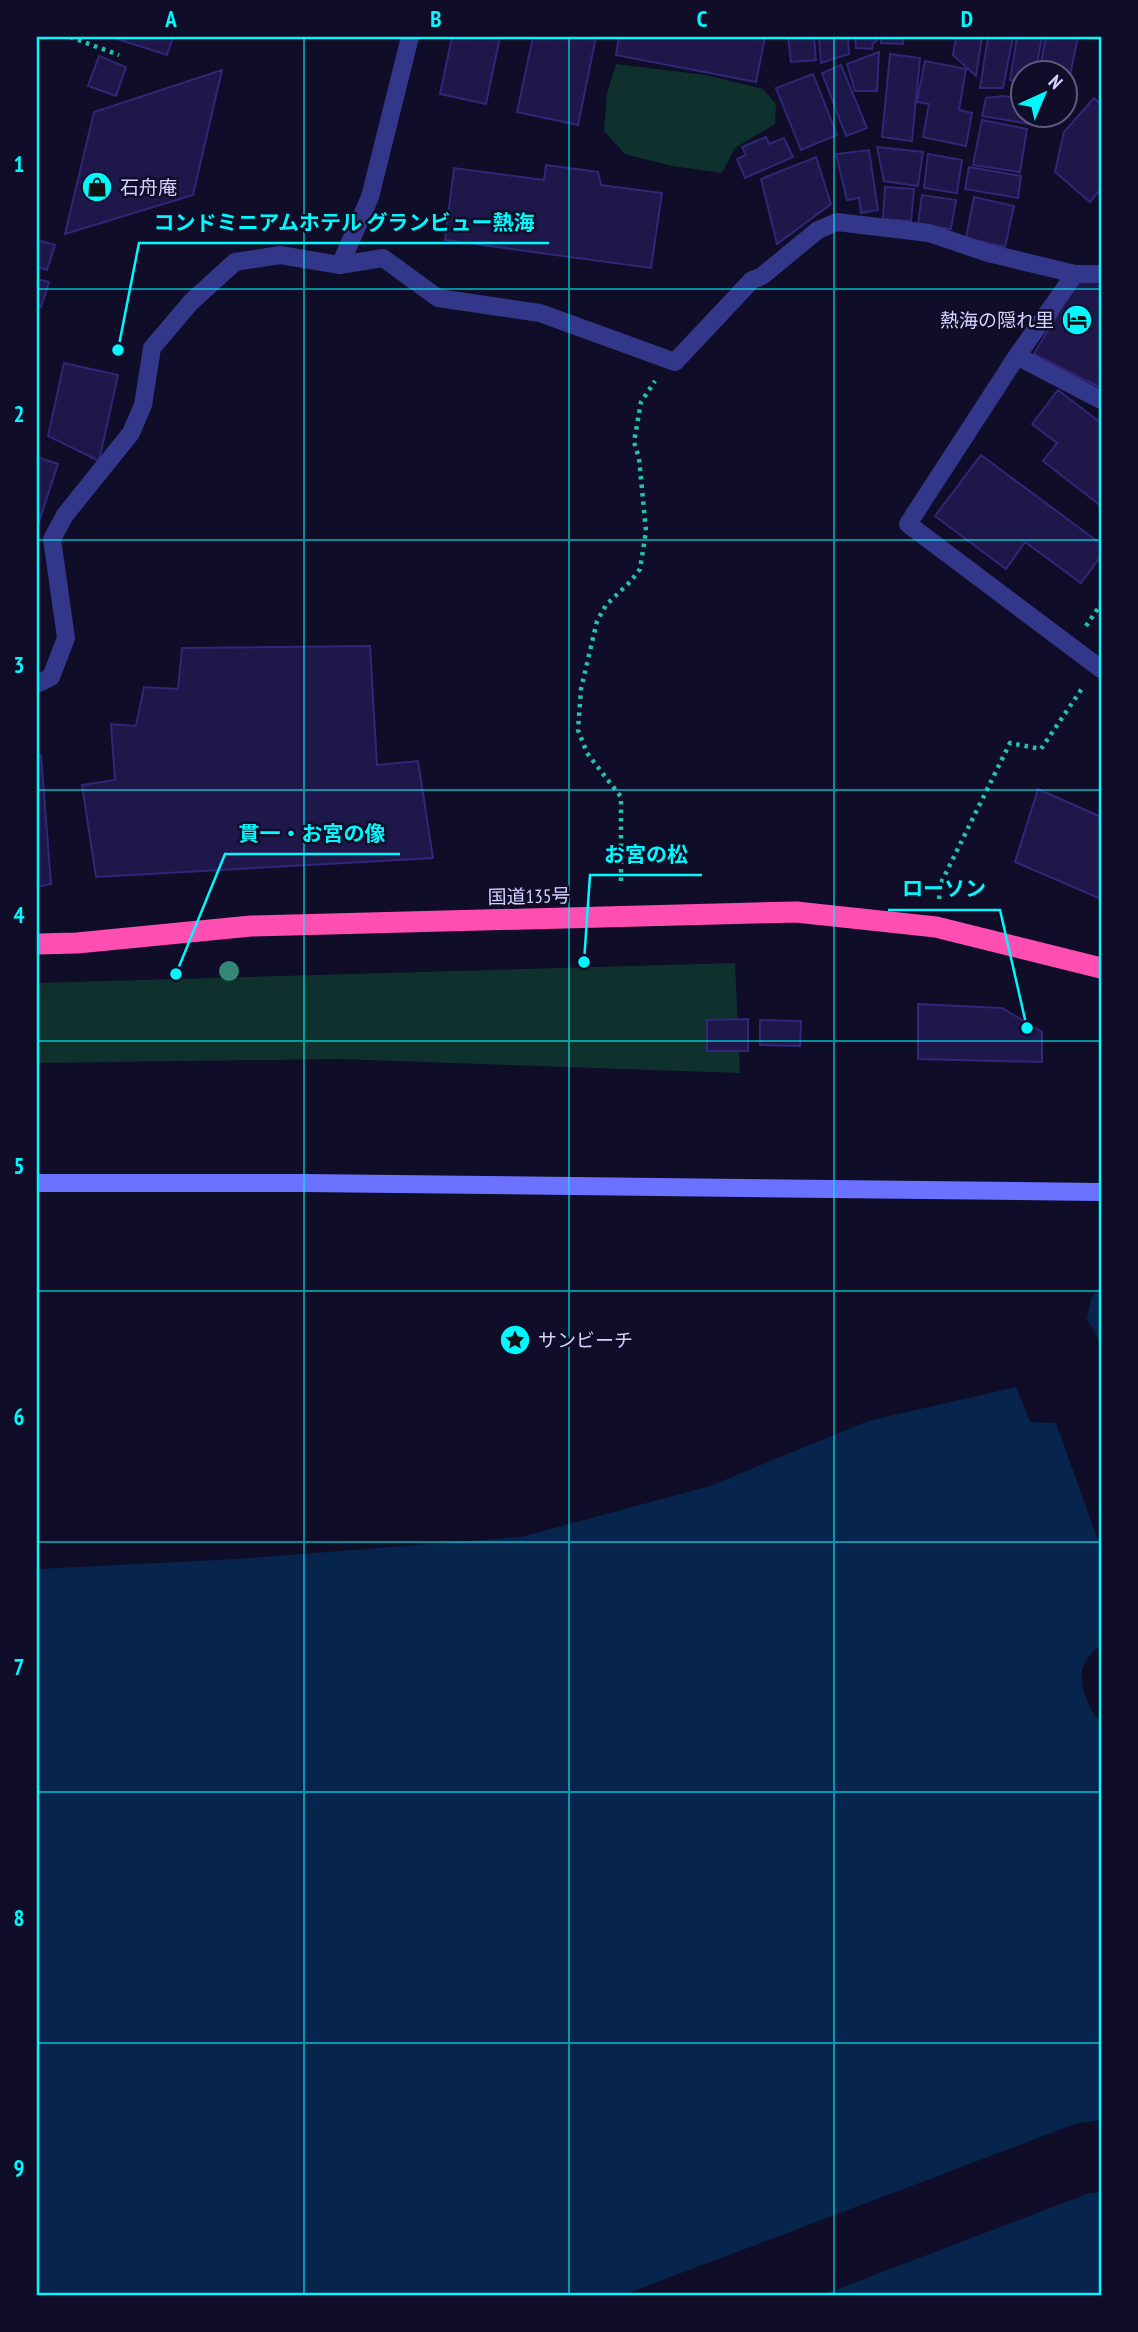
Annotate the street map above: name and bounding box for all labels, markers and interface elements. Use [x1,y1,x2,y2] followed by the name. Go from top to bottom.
[164,4,177,33] text: A
[430,4,442,33] text: B
[697,4,708,33] text: C
[961,4,973,33] text: D
[1009,60,1078,130] north arrow
[1044,70,1068,94] text: N
[14,149,25,178] text: 1
[80,170,114,204] shop icon: 石舟庵
[120,175,177,199] place label: 石舟庵
[139,201,549,243] callout: コンドミニアムホテル グランビュー熱海
[154,209,534,236] text: コンドミニアムホテル グランビュー熱海
[1060,303,1094,337] hotel icon: 熱海の隠れ里
[940,308,1054,332] place label: 熱海の隠れ里
[14,399,25,428] text: 2
[14,650,25,679] text: 3
[225,812,400,854] callout: 貫一・お宮の像
[239,820,386,847] text: 貫一・お宮の像
[590,833,702,875] callout: お宮の松
[604,841,688,868] text: お宮の松
[888,868,1000,910] callout: ローソン
[902,875,986,902] text: ローソン
[487,883,571,909] street label: 国道135号
[14,900,25,929] text: 4
[14,1151,25,1180] text: 5
[498,1323,532,1357] place icon: サンビーチ
[538,1328,633,1352] place label: サンビーチ
[14,1402,25,1431] text: 6
[14,1652,25,1681] text: 7
[14,1903,25,1932] text: 8
[14,2153,25,2182] text: 9

